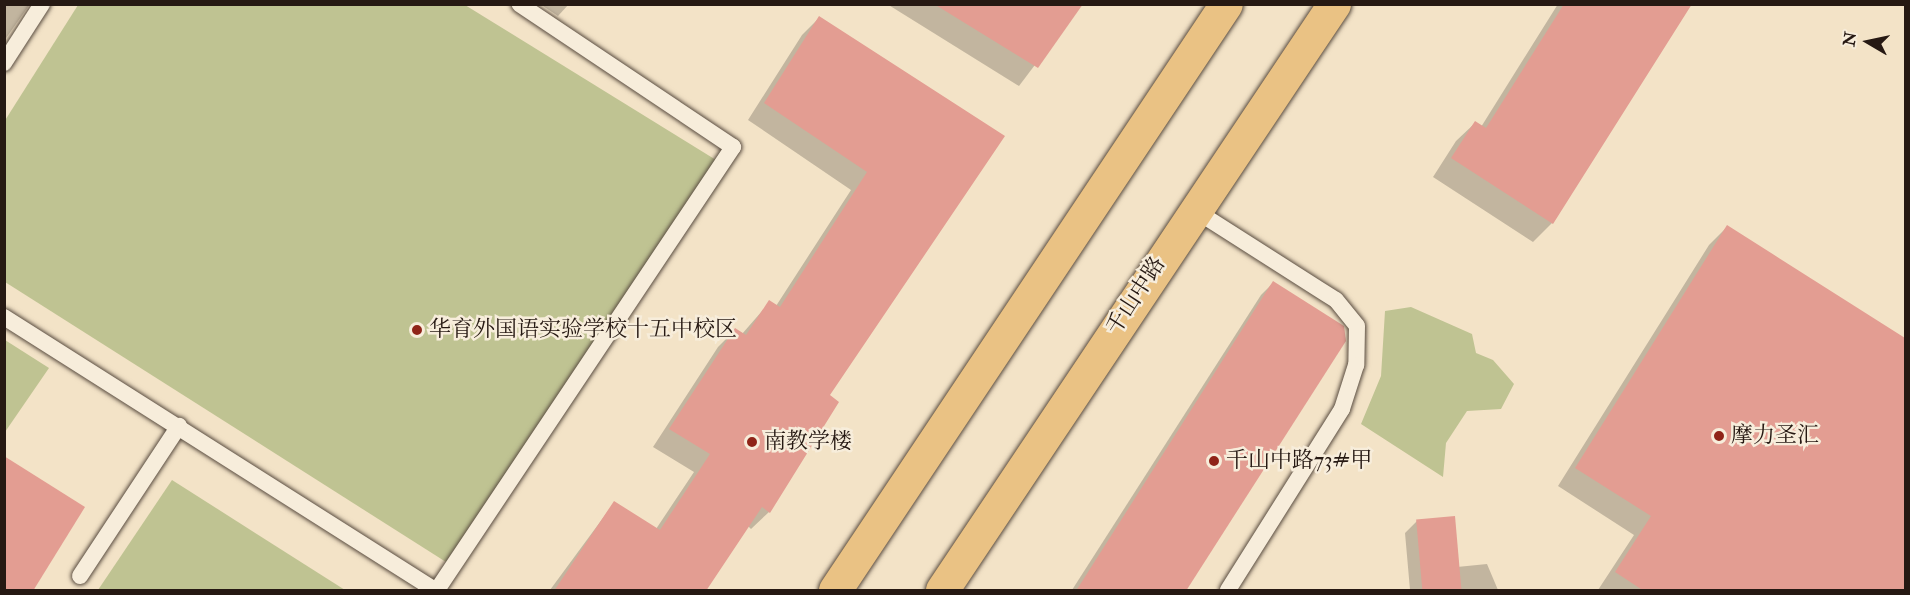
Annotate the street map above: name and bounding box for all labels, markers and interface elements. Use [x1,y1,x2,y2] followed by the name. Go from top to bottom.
[1838,12,1898,72] north arrow
[1839,31,1861,48] text: N
[1101,252,1171,340] street label: 千山中路
[429,317,737,343] place label: 华育外国语实验学校十五中校区
[410,323,424,337] marker: 华育外国语实验学校十五中校区
[1731,423,1819,449] place label: 摩力圣汇
[764,429,852,455] place label: 南教学楼
[1712,429,1726,443] marker: 摩力圣汇
[745,435,759,449] marker: 南教学楼
[1226,448,1372,474] place label: 千山中路73#甲
[1207,454,1221,468] marker: 千山中路73#甲

